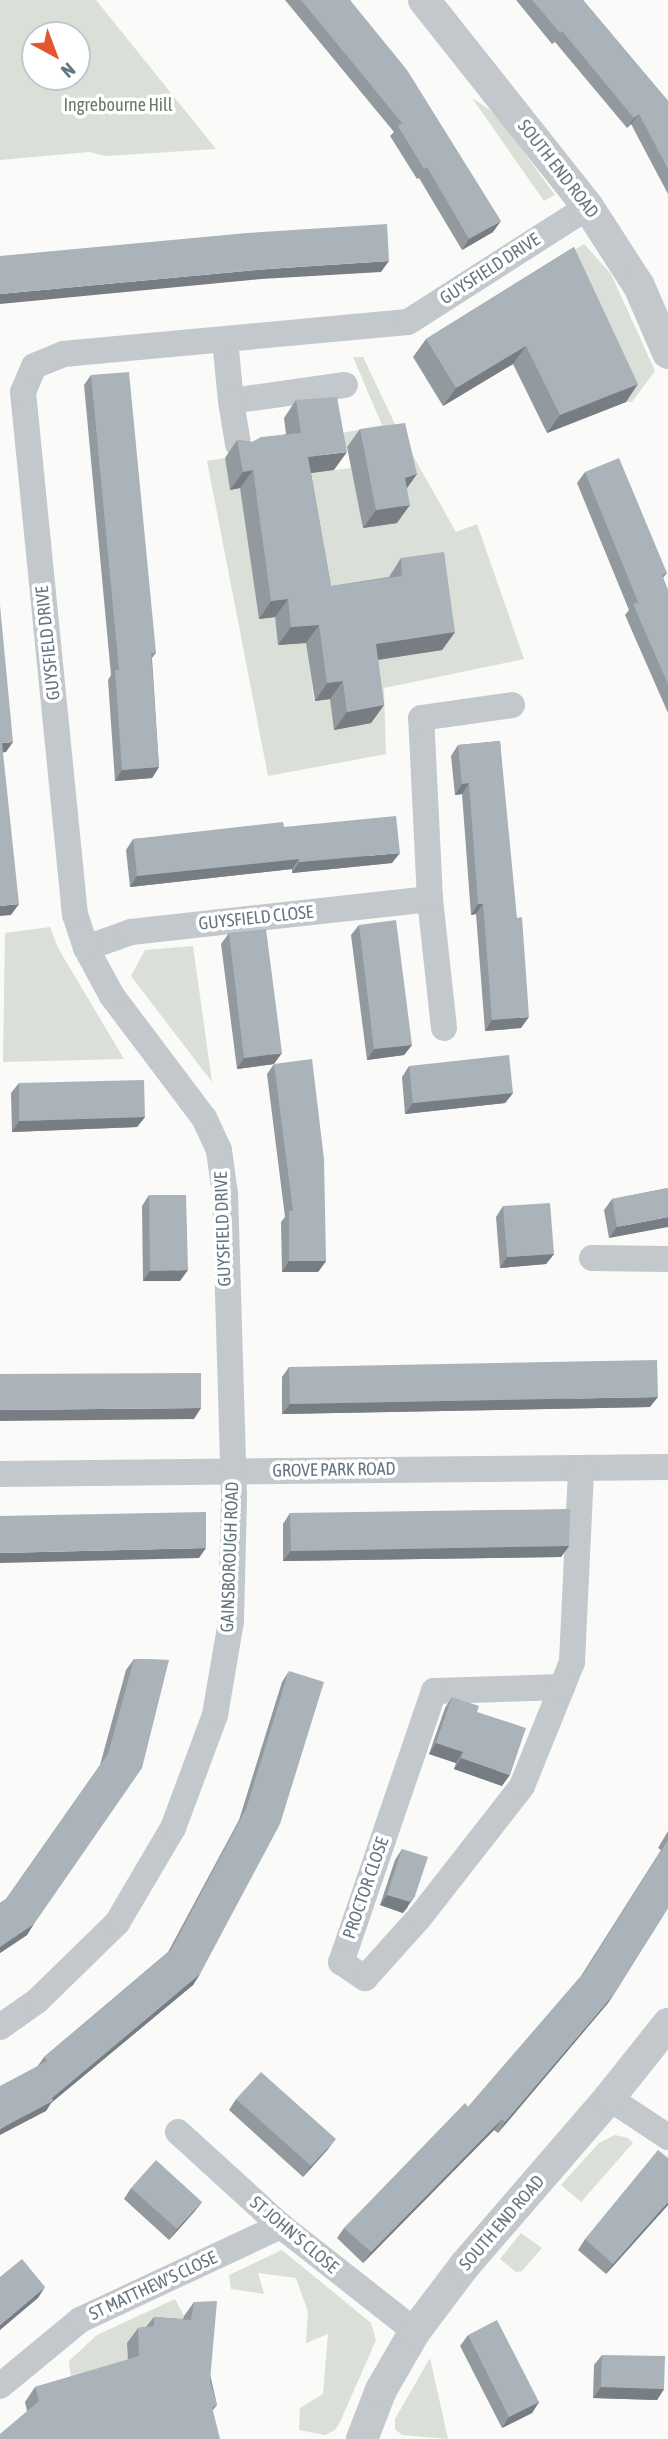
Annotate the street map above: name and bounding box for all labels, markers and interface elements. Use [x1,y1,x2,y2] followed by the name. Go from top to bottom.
[21,21,91,91] north arrow
[57,58,80,82] text: N
[63,94,173,116] park label: Ingrebourne Hill
[513,116,603,222] street label: SOUTH END ROAD
[436,229,544,309] street label: GUYSFIELD DRIVE
[31,585,65,701] street label: GUYSFIELD DRIVE
[198,901,314,935] street label: GUYSFIELD CLOSE
[210,1171,236,1287] street label: GUYSFIELD DRIVE
[272,1458,396,1482] street label: GROVE PARK ROAD
[217,1481,243,1633] street label: GAINSBOROUGH ROAD
[338,1834,394,1942] street label: PROCTOR CLOSE
[455,2171,549,2275] street label: SOUTH END ROAD
[245,2192,343,2278] street label: ST JOHN'S CLOSE
[86,2247,220,2325] street label: ST MATTHEW'S CLOSE

